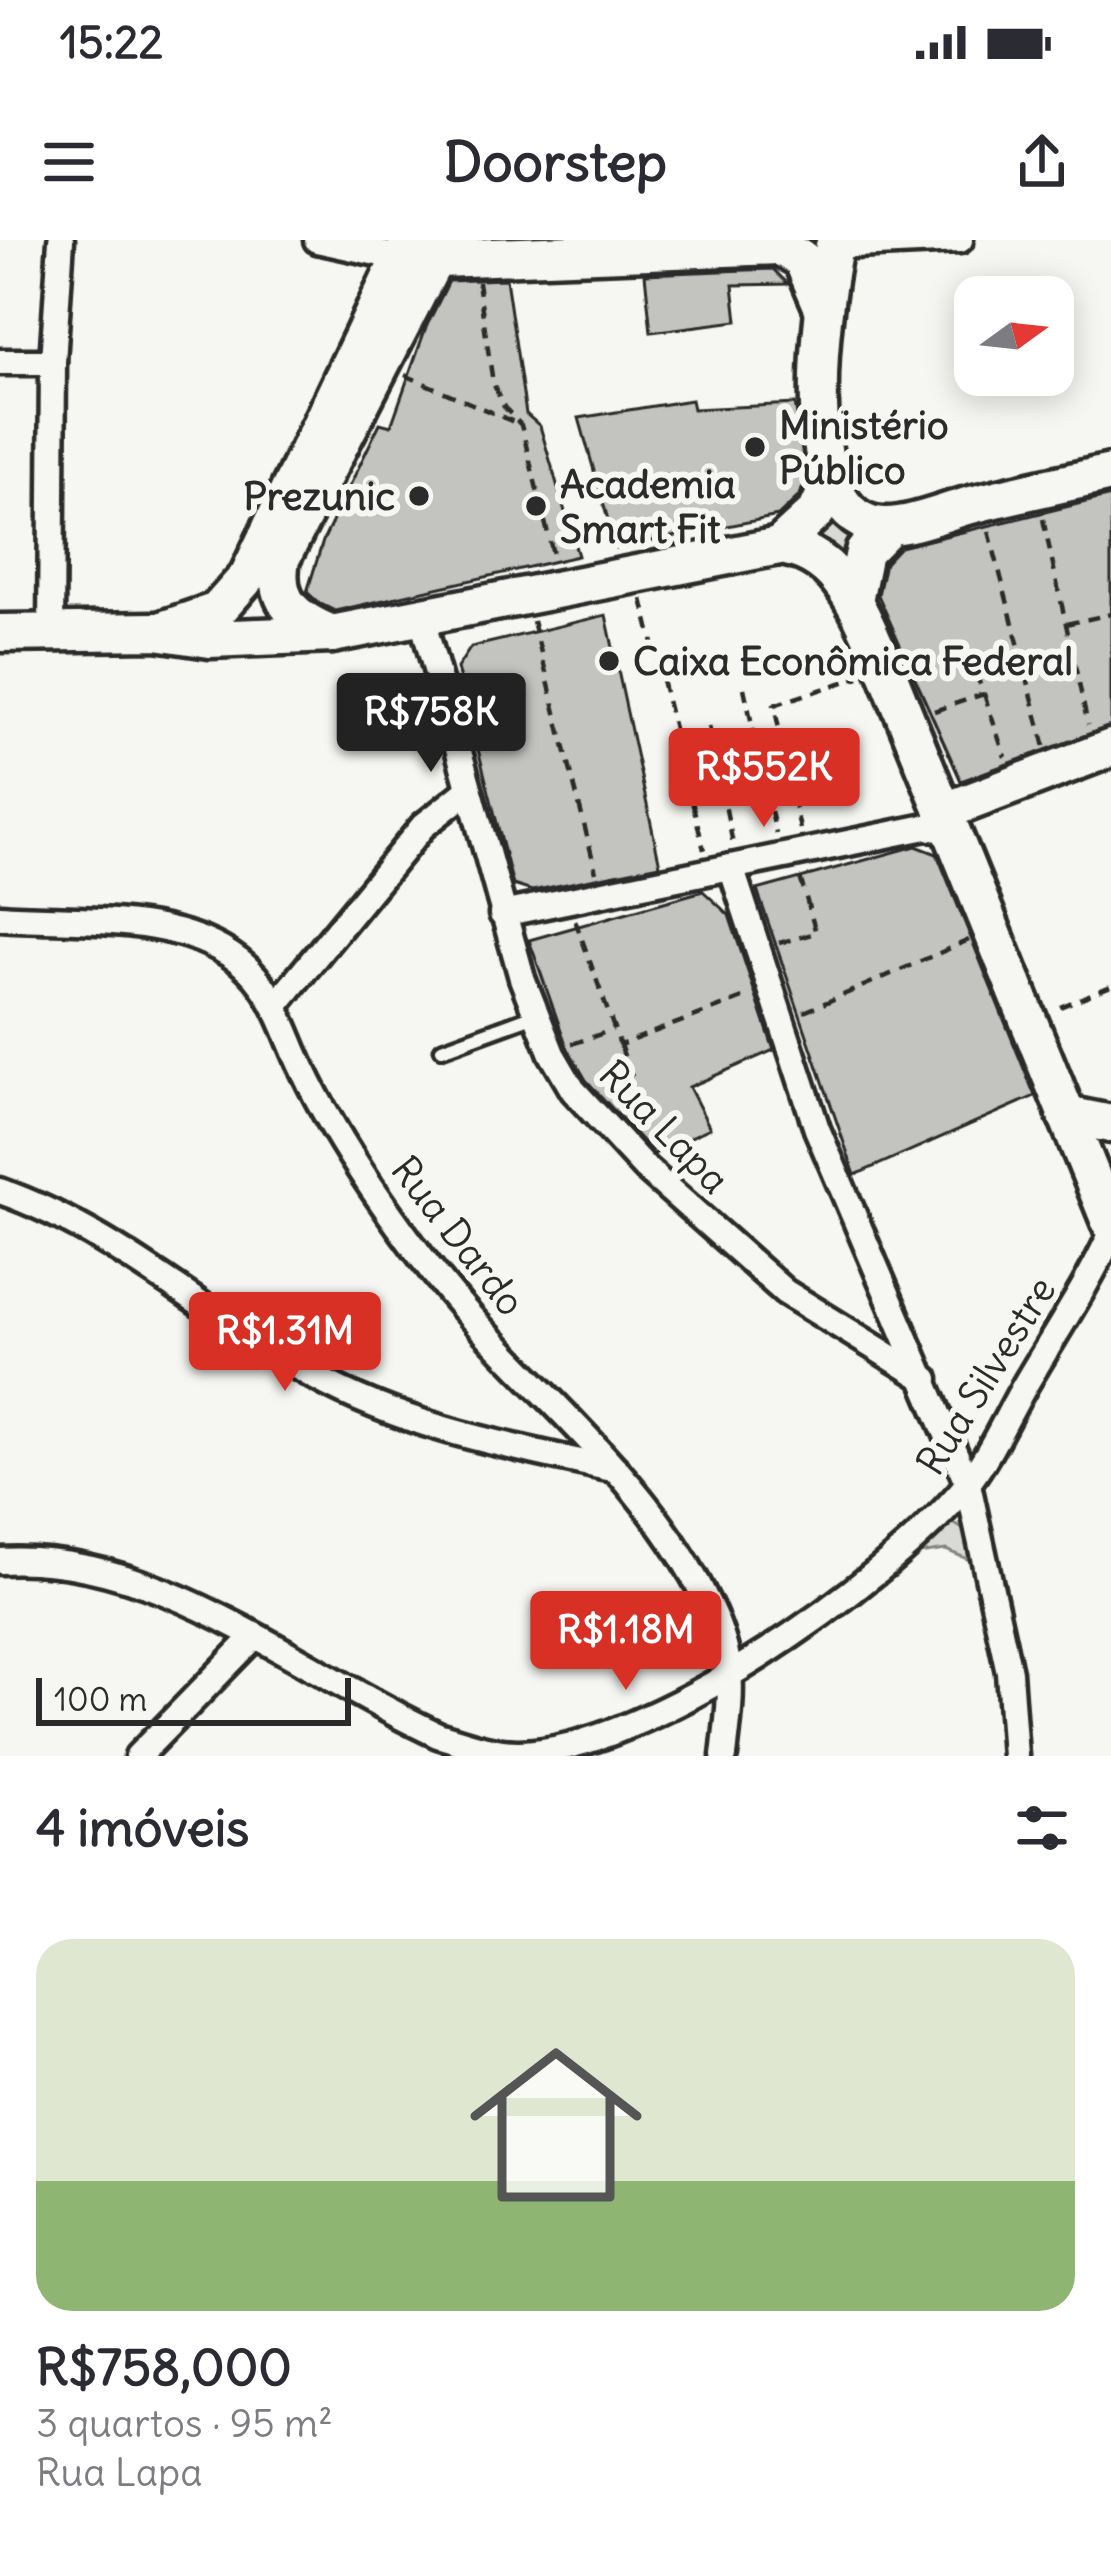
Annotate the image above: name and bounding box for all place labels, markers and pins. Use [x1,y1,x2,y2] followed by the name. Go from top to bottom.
[779,401,949,495] place label: Ministério Público
[742,434,768,460] marker: Ministério Público
[560,460,736,554] place label: Academia Smart Fit
[243,472,395,521] place label: Prezunic
[406,483,432,509] marker: Prezunic
[523,493,549,519] marker: Academia Smart Fit
[633,637,1073,686] place label: Caixa Econômica Federal
[596,648,622,674] marker: Caixa Econômica Federal
[333,673,529,775] pin: R$758K
[666,728,862,830] pin: R$552K
[174,1292,396,1394] pin: R$1.31M
[515,1591,737,1693] pin: R$1.18M

